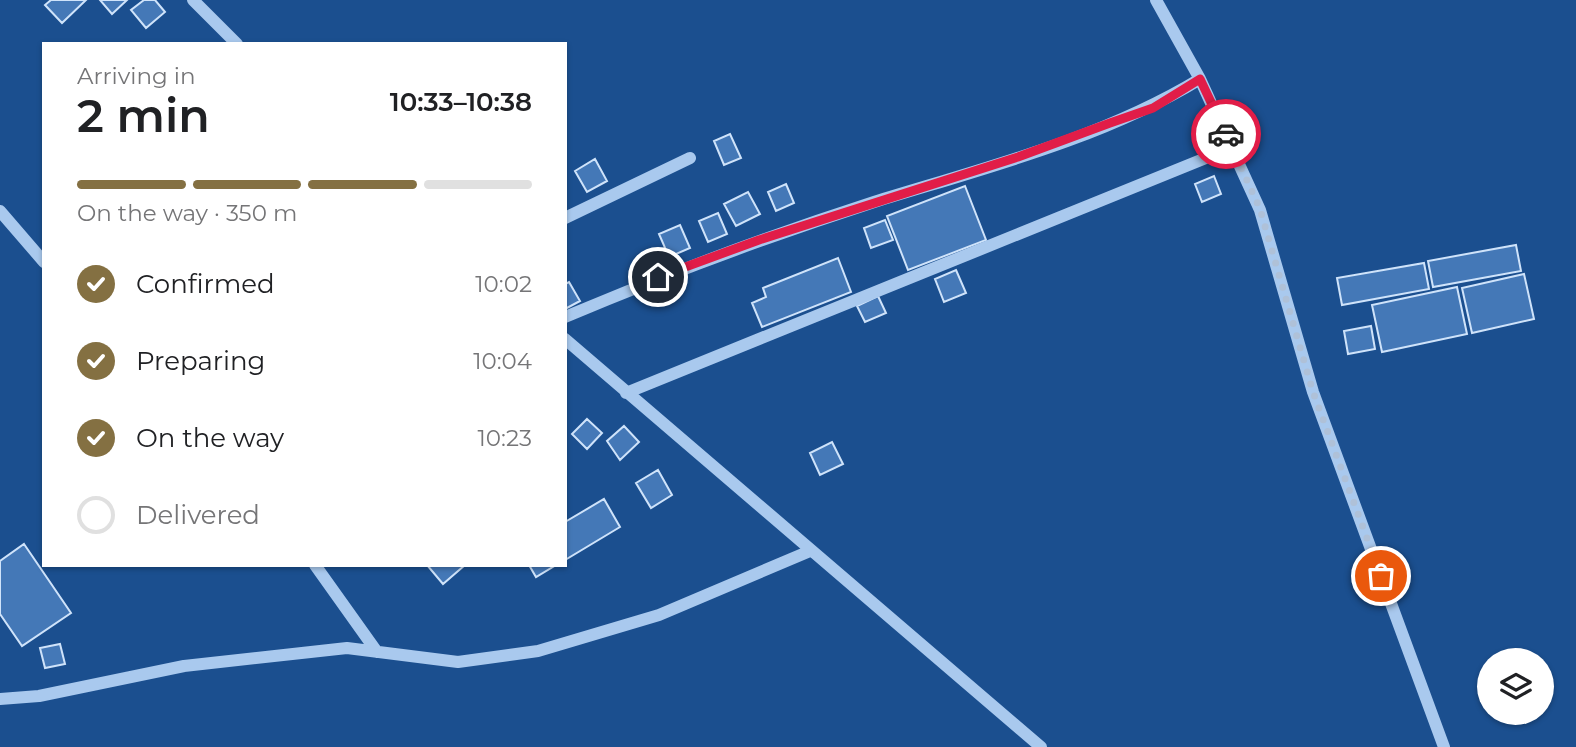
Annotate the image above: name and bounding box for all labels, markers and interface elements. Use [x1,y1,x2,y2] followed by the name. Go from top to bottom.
[77,62,196,90] text: Arriving in
[390,86,532,118] text: 10:33–10:38
[77,87,210,144] text: 2 min
[1191,99,1261,169] courier
[1207,115,1245,153] icon: car
[77,199,297,227] text: On the way · 350 m
[628,247,688,307] pin
[639,258,677,296] icon: home
[77,265,115,303] icon: check
[136,268,275,300] text: Confirmed
[475,270,532,298] text: 10:02
[77,342,115,380] icon: check
[136,345,265,377] text: Preparing
[473,347,532,375] text: 10:04
[77,419,115,457] icon: check
[136,422,284,454] text: On the way
[478,424,532,452] text: 10:23
[136,499,260,531] text: Delivered
[1351,546,1411,606] pin
[1362,557,1400,595] icon: bag
[1477,648,1554,725] map controls
[1477,648,1554,725] button: layers

